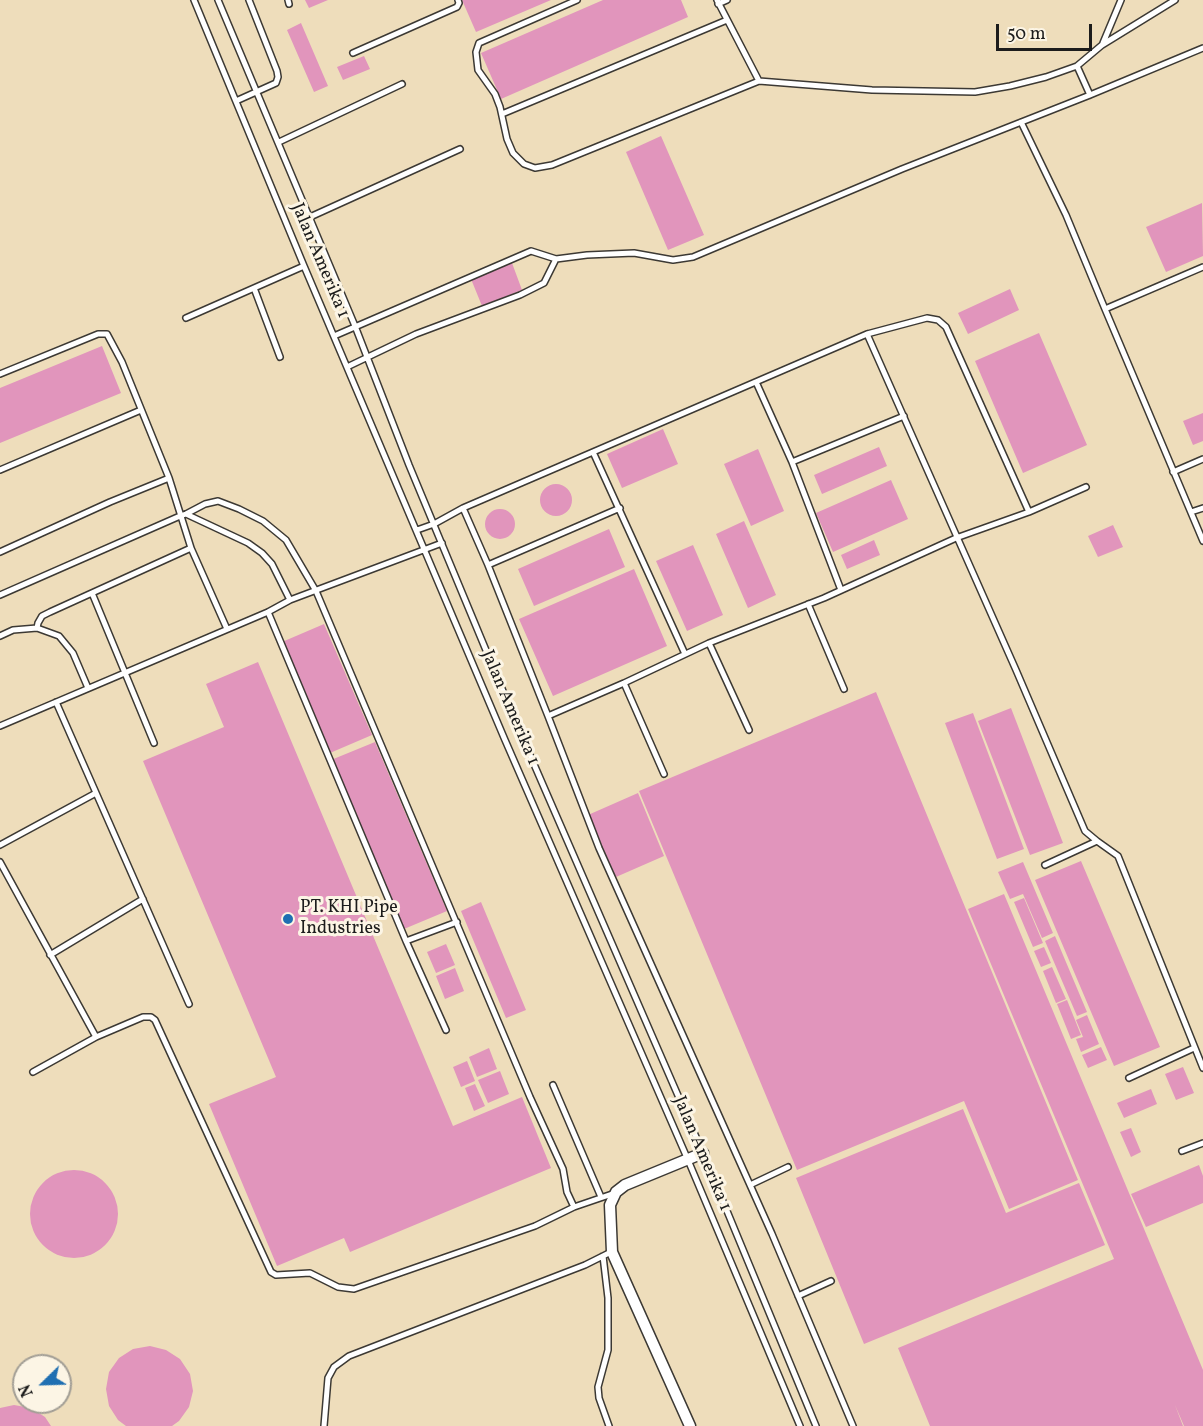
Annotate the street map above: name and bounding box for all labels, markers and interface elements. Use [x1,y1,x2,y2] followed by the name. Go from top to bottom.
[999,12,1095,50] scale bar
[1007,22,1046,47] text: 50 m
[285,200,353,322] street label: Jalan Amerika 1
[475,647,543,769] street label: Jalan Amerika 1
[300,898,398,940] place label: PT. KHI Pipe Industries
[281,912,295,926] marker: PT. KHI Pipe Industries
[667,1093,735,1215] street label: Jalan Amerika 1
[12,1354,72,1414] north arrow
[15,1381,40,1400] text: N

